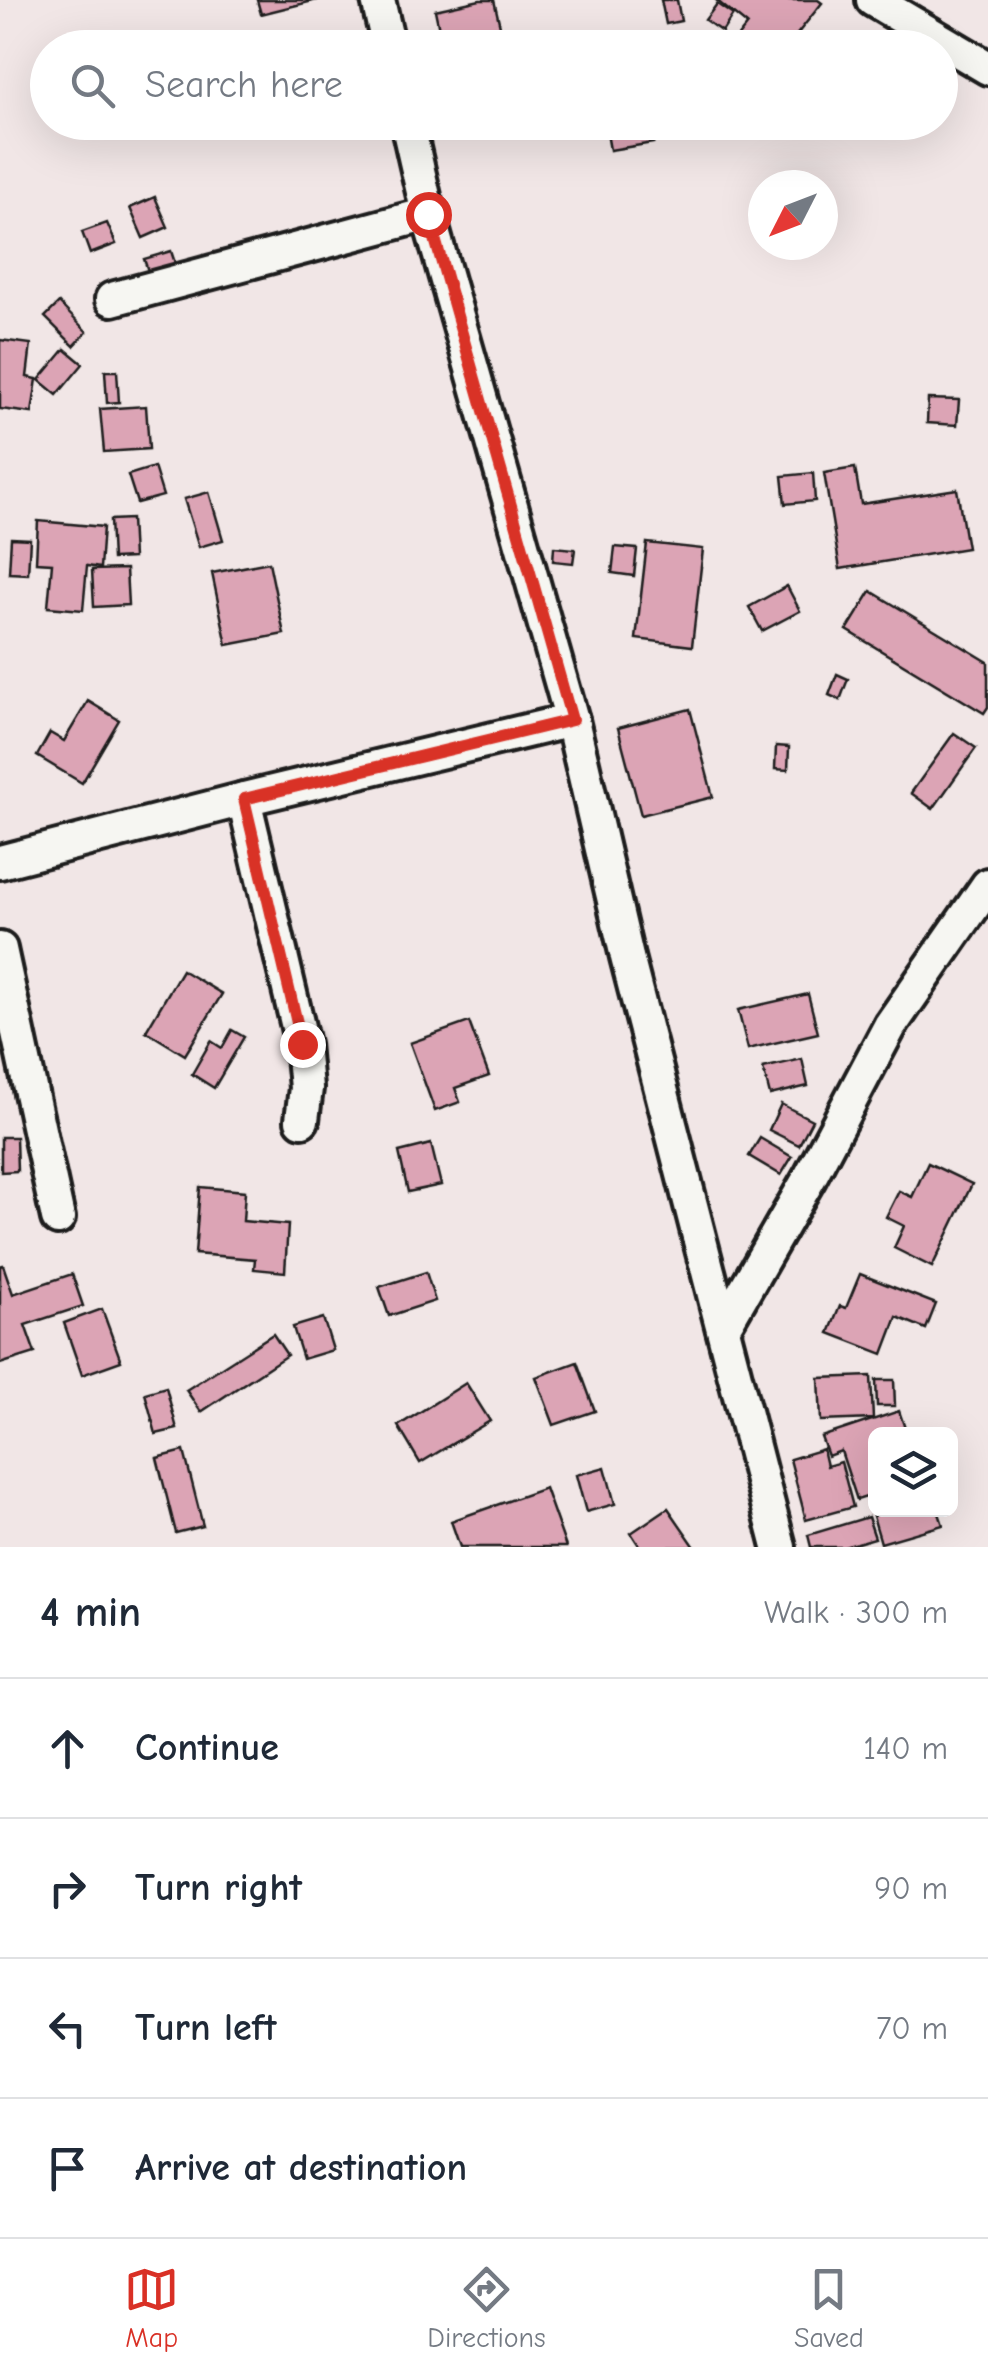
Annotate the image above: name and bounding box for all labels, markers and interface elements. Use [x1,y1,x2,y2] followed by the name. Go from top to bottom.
[30,30,958,140] search box
[65,58,120,113] icon: search
[145,63,343,107] text: Search here
[748,170,838,260] north arrow
[406,192,452,238] route start
[280,1022,326,1068] route end
[868,1427,958,1517] map controls
[868,1427,958,1517] button: layers
[40,1588,141,1637] text: 4 min
[764,1594,948,1631] text: Walk · 300 m
[40,1721,95,1776] icon: ahead
[135,1726,279,1770] text: Continue
[863,1730,948,1767] text: 140 m
[40,1861,95,1916] icon: right
[135,1866,302,1910] text: Turn right
[874,1870,948,1907] text: 90 m
[40,2001,95,2056] icon: left
[135,2006,276,2050] text: Turn left
[876,2010,948,2047] text: 70 m
[40,2141,95,2196] icon: arrive
[135,2146,467,2190] text: Arrive at destination
[124,2262,179,2354] tab: Map
[427,2262,546,2354] tab: Directions
[794,2262,864,2354] tab: Saved

